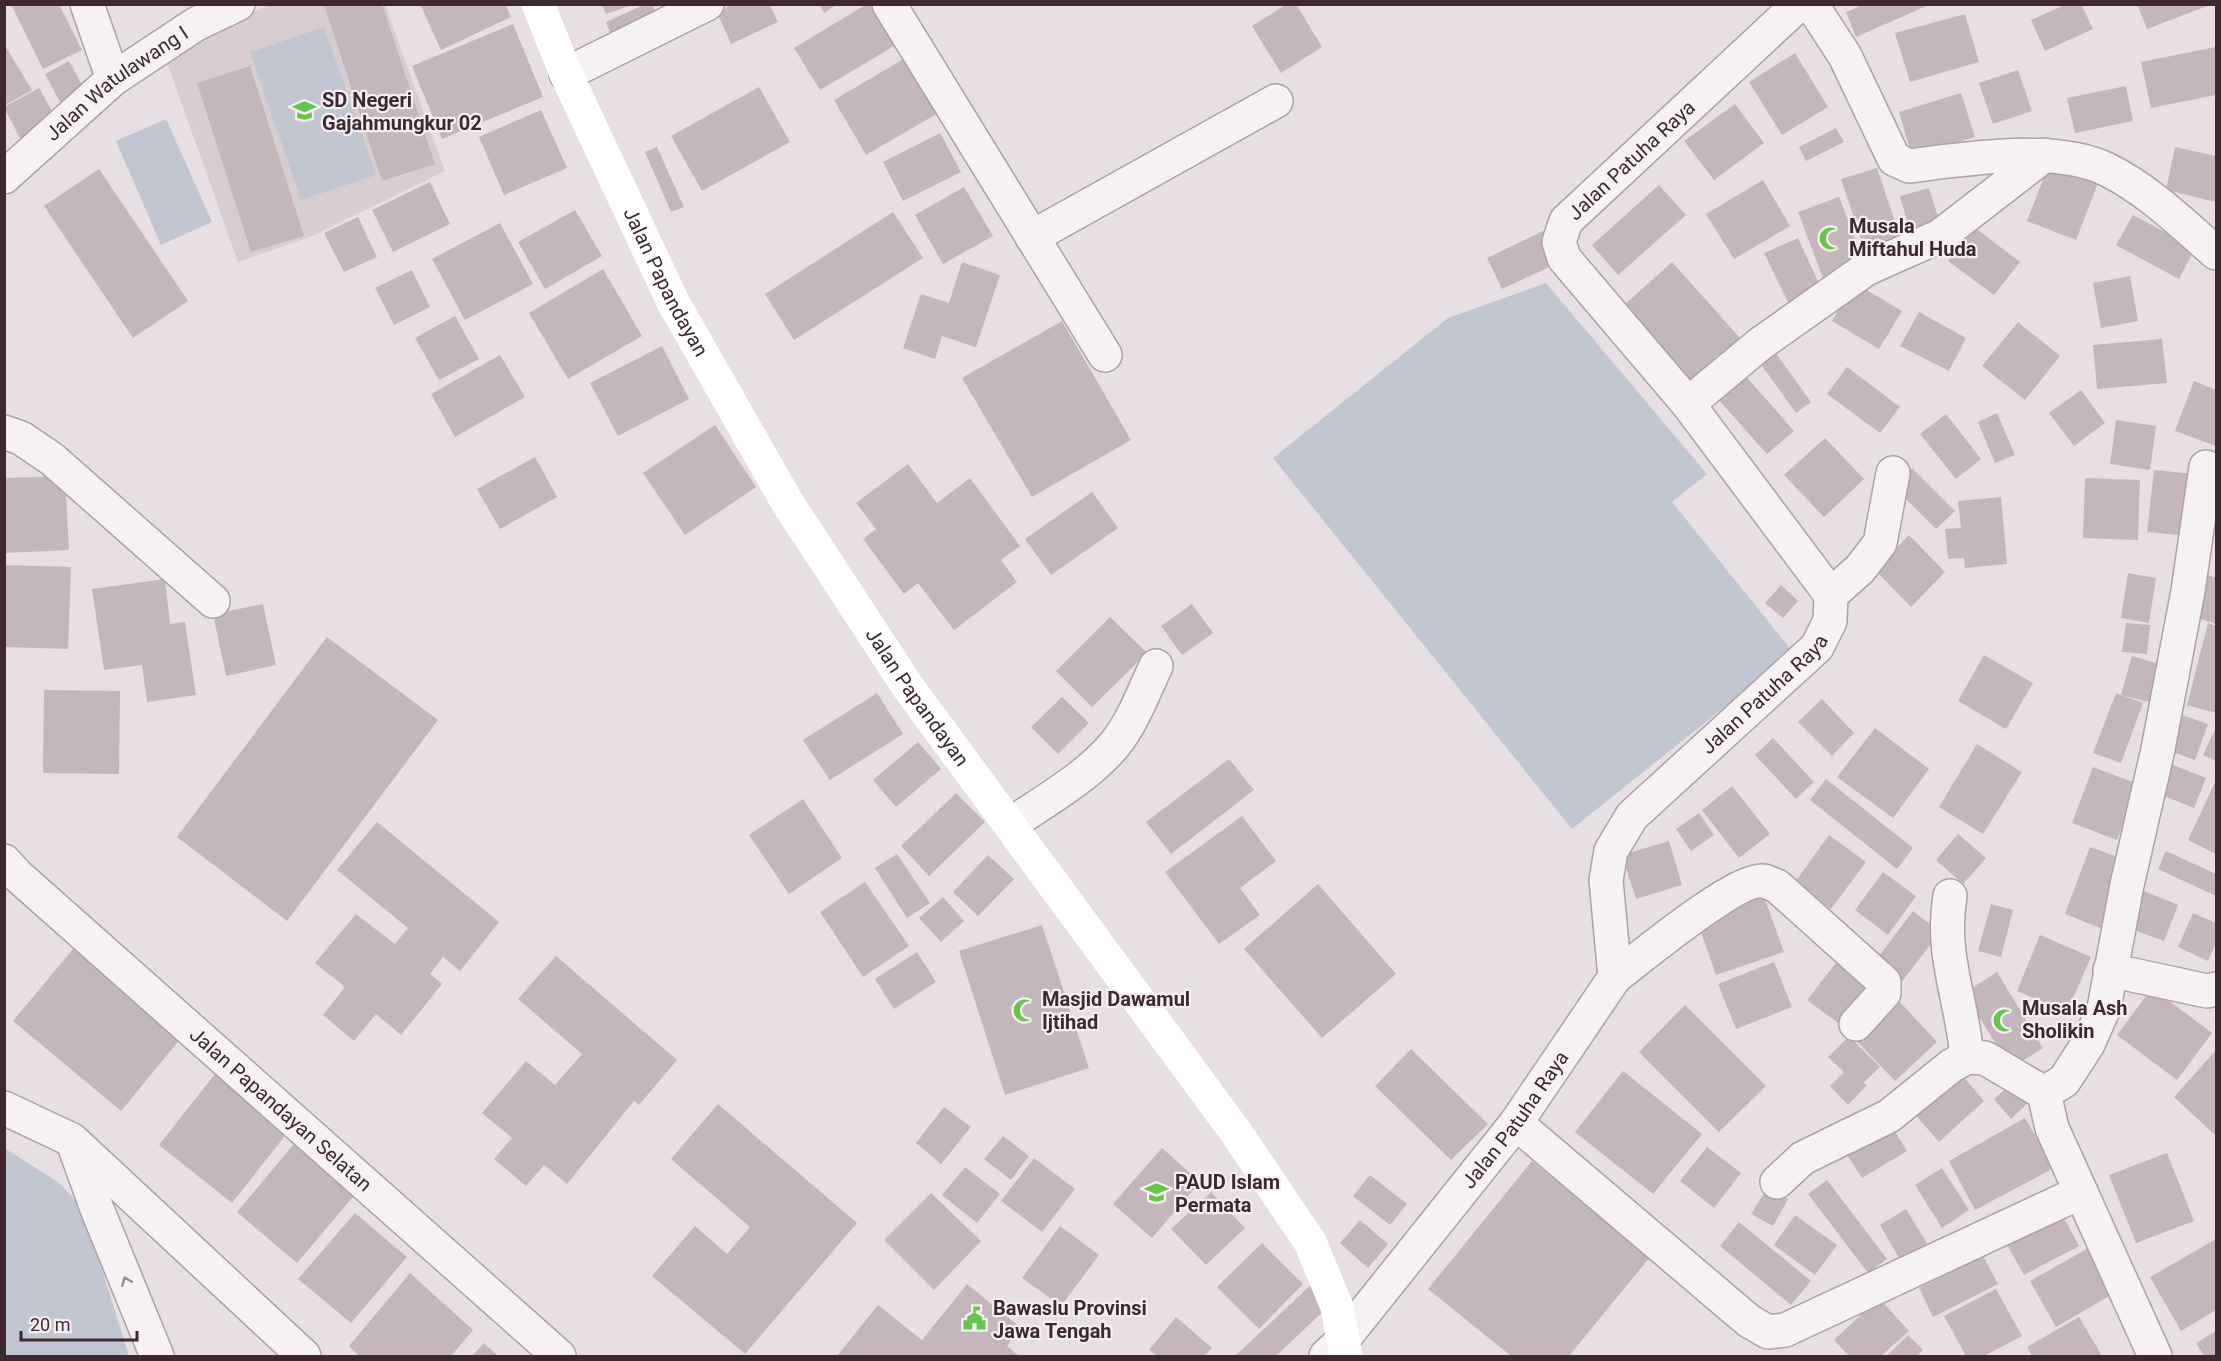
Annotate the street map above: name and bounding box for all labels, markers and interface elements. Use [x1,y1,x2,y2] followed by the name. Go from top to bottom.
[41,21,193,146] street label: Jalan Watulawang I
[322,88,482,135] place label: SD Negeri Gajahmungkur 02
[1563,95,1700,225] street label: Jalan Patuha Raya
[291,98,317,124] school or university icon: SD Negeri Gajahmungkur 02
[618,204,713,361] street label: Jalan Papandayan
[1849,214,1977,261] place label: Musala Miftahul Huda
[1818,225,1844,251] mosque icon: Musala Miftahul Huda
[861,623,974,771] street label: Jalan Papandayan
[1696,631,1833,759] street label: Jalan Patuha Raya
[1042,987,1190,1034] place label: Masjid Dawamul Ijtihad
[2022,996,2128,1043] place label: Musala Ash Sholikin
[1011,997,1037,1023] mosque icon: Masjid Dawamul Ijtihad
[1991,1007,2017,1033] mosque icon: Musala Ash Sholikin
[185,1022,377,1196] street label: Jalan Papandayan Selatan
[1457,1046,1573,1193] street label: Jalan Patuha Raya
[1175,1170,1280,1217] place label: PAUD Islam Permata
[1144,1180,1170,1206] school or university icon: PAUD Islam Permata
[121,1276,133,1287] one-way arrow
[993,1296,1147,1343] place label: Bawaslu Provinsi Jawa Tengah
[21,1304,136,1342] scale bar
[962,1306,988,1332] public building icon: Bawaslu Provinsi Jawa Tengah
[30,1314,70,1335] text: 20 m

